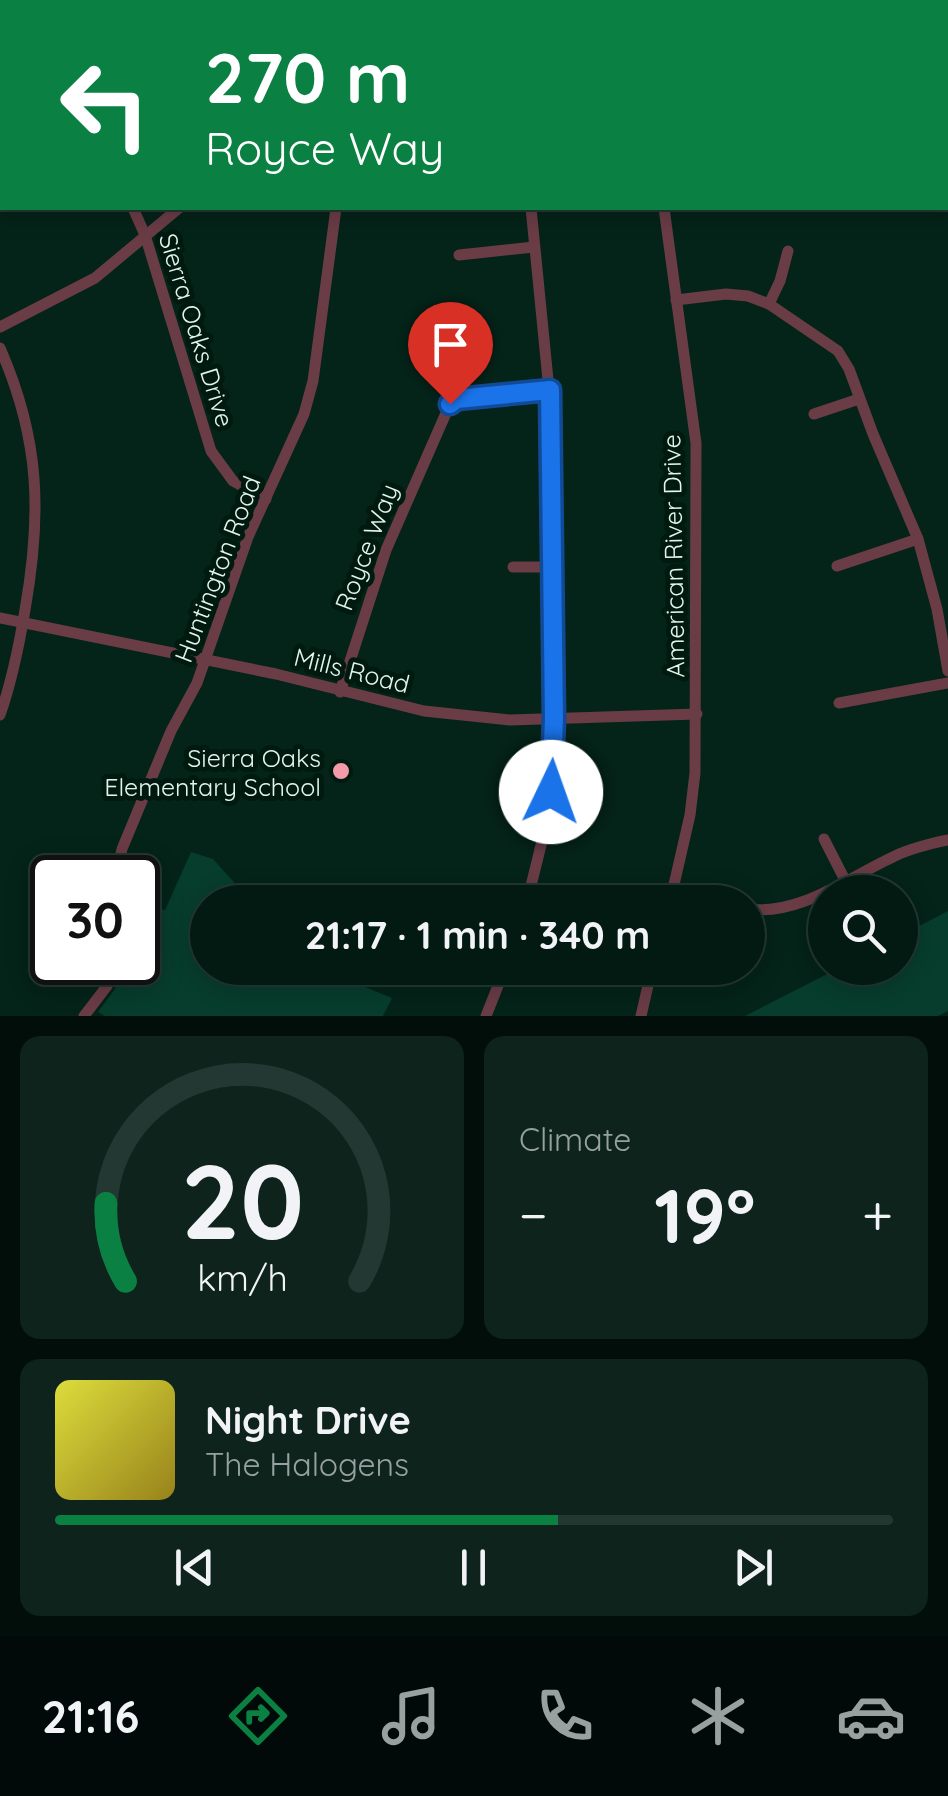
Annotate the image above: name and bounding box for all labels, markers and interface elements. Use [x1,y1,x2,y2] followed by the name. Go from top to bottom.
[205,33,410,121] text: 270 m
[40,40,170,170] icon: left
[205,120,444,176] text: Royce Way
[153,229,241,431] street label: Sierra Oaks Drive
[408,302,493,405] pin
[423,317,478,372] icon: arrive
[655,434,691,678] street label: American River Drive
[167,471,267,667] street label: Huntington Road
[328,479,404,615] street label: Royce Way
[291,641,413,699] street label: Mills Road
[499,740,603,844] position arrow
[104,742,321,802] place label: Sierra Oaks Elementary School
[330,760,352,782] marker: Sierra Oaks Elementary School
[30,855,160,985] speed limit sign: 30
[808,875,918,985] map controls
[808,875,918,985] button: search
[305,911,650,959] text: 21:17 · 1 min · 340 m
[519,1119,631,1159] text: Climate
[180,1135,304,1265] text: 20
[654,1168,755,1262] text: 19°
[519,1180,548,1249] text: −
[862,1180,893,1249] text: +
[197,1255,287,1300] text: km/h
[205,1396,411,1444] text: Night Drive
[205,1444,409,1484] text: The Halogens
[167,1540,222,1595] icon: previous
[446,1540,501,1595] icon: pause
[726,1540,781,1595] icon: next
[223,1681,293,1751] icon: directions
[376,1681,446,1751] icon: music
[530,1681,600,1751] icon: phone
[683,1681,753,1751] icon: climate
[836,1681,906,1751] icon: car
[42,1688,139,1744] text: 21:16

